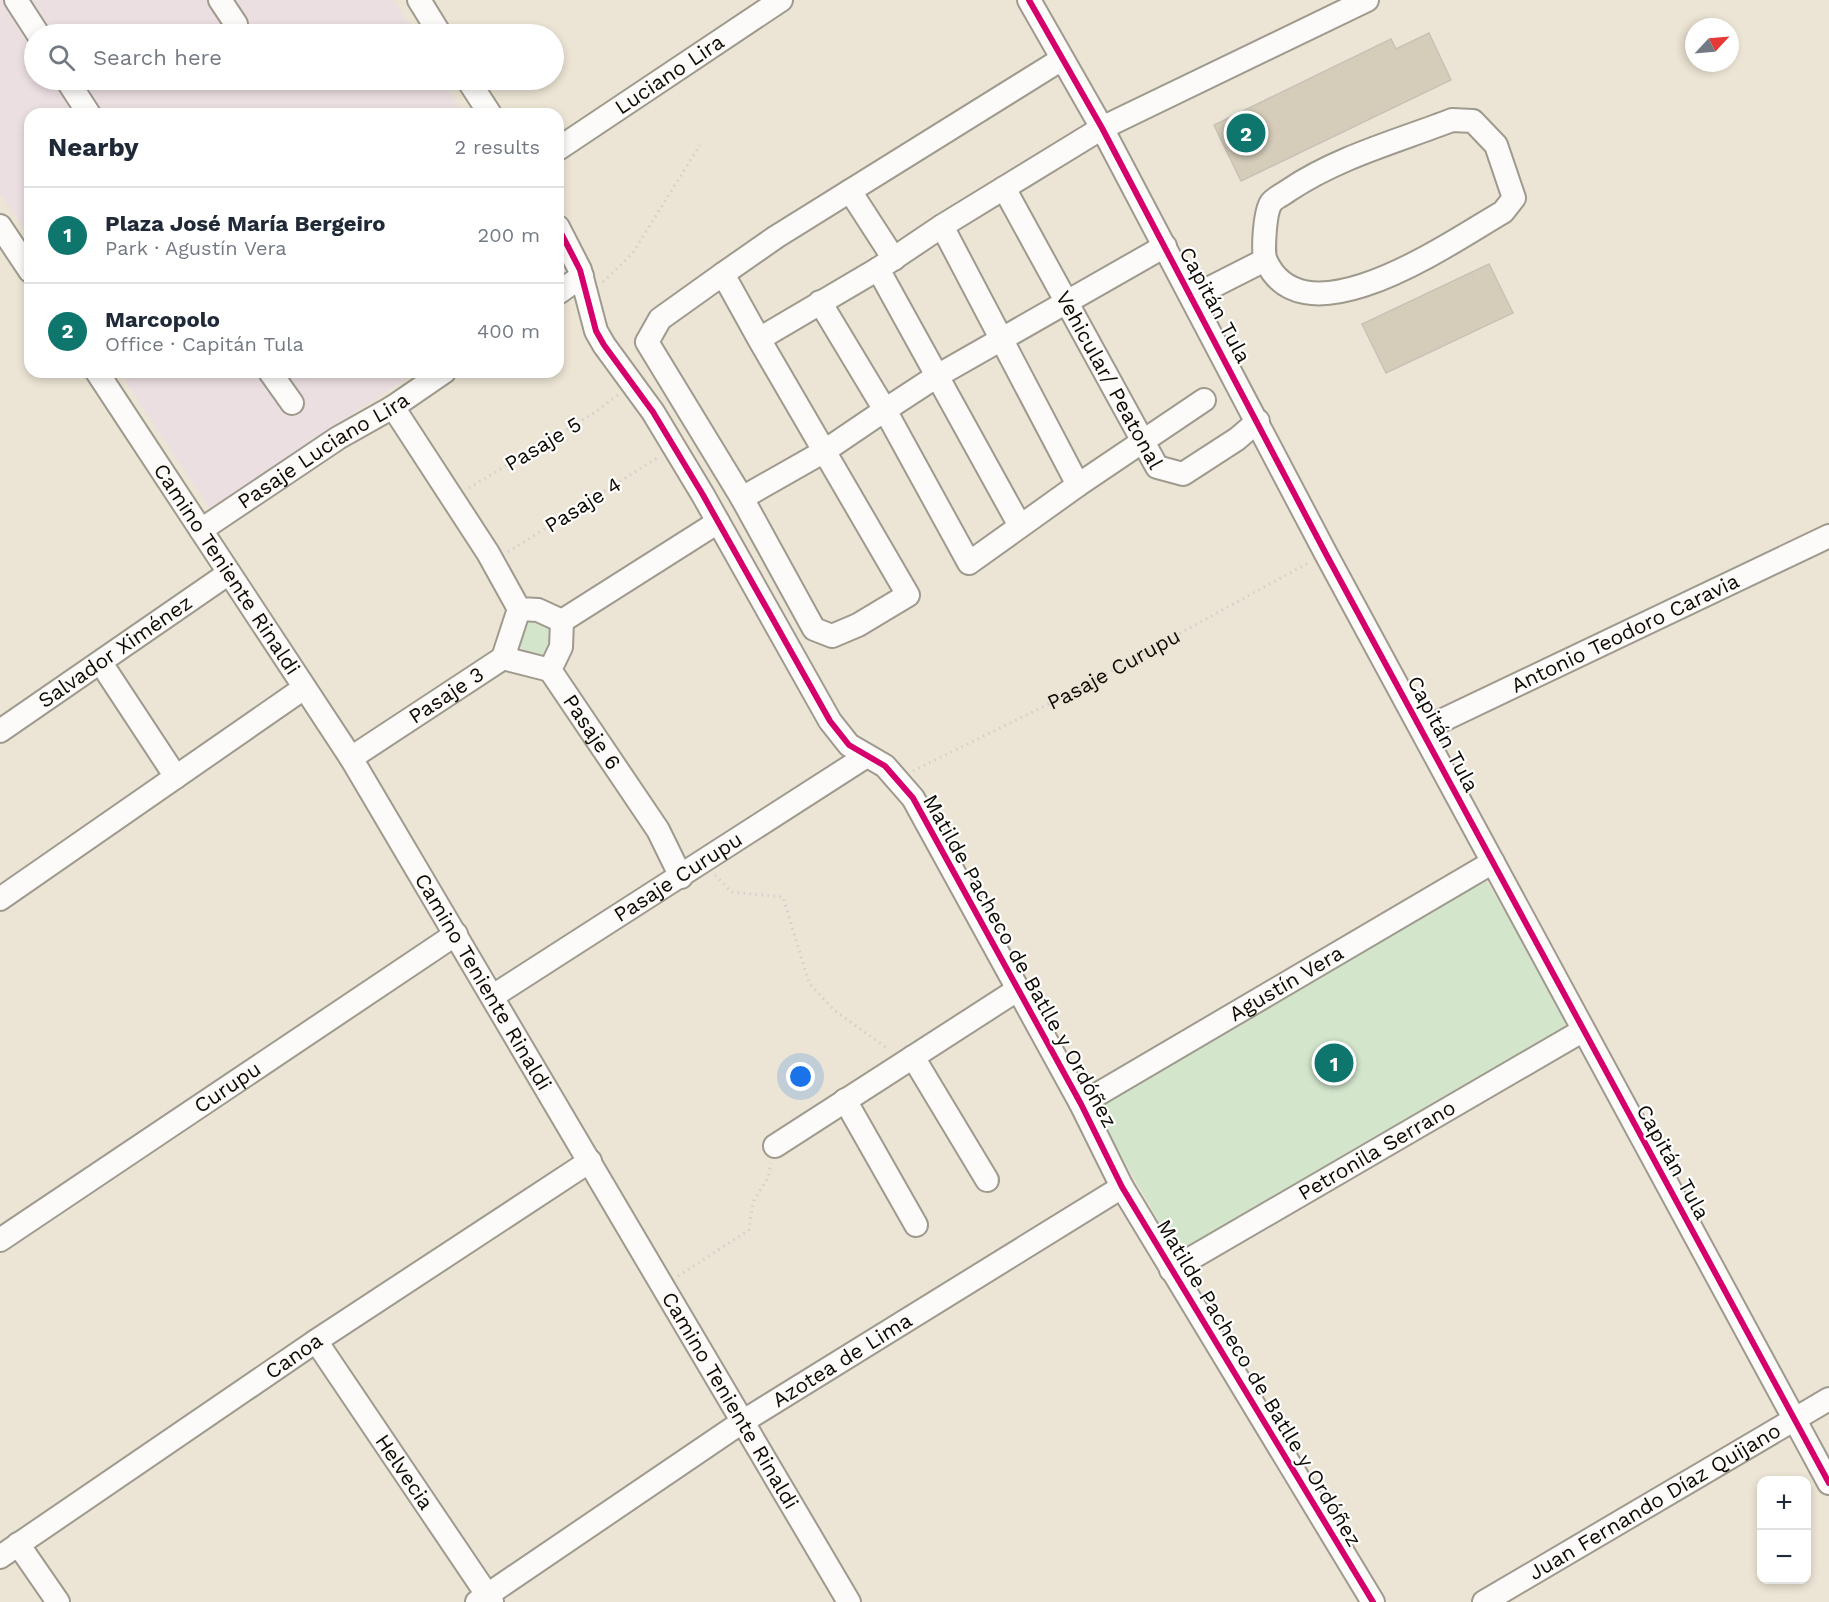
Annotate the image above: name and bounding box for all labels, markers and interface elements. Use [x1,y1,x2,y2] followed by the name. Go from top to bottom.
[1685,18,1739,72] north arrow
[24,24,564,90] search box
[610,29,728,119] street label: Luciano Lira
[45,41,78,74] icon: search
[93,45,222,70] text: Search here
[1226,110,1266,156] pin: 2
[48,132,139,162] text: Nearby
[455,135,540,159] text: 2 results
[105,211,385,236] text: Plaza José María Bergeiro
[63,223,72,247] text: 1
[478,223,540,247] text: 200 m
[105,236,287,260] text: Park · Agustín Vera
[1174,242,1257,367] street label: Capitán Tula
[1051,286,1169,474] street label: Vehicular/ Peatonal
[105,307,220,332] text: Marcopolo
[62,319,73,343] text: 2
[477,319,540,343] text: 400 m
[105,332,304,356] text: Office · Capitán Tula
[233,387,414,514] street label: Pasaje Luciano Lira
[500,411,586,476] street label: Pasaje 5
[149,458,306,679] street label: Camino Teniente Rinaldi
[540,471,626,538] street label: Pasaje 4
[1507,568,1743,698] street label: Antonio Teodoro Caravia
[33,589,197,713] street label: Salvador Ximénez
[1043,623,1184,715] street label: Pasaje Curupu
[404,661,488,729] street label: Pasaje 3
[1402,671,1485,796] street label: Capitán Tula
[558,689,627,774] street label: Pasaje 6
[918,790,1123,1132] street label: Matilde Pacheco de Batlle y Ordóñez
[609,826,747,927] street label: Pasaje Curupu
[410,869,557,1095] street label: Camino Teniente Rinaldi
[1224,940,1348,1026] street label: Agustín Vera
[1314,1040,1354,1086] pin: 1
[189,1056,265,1118] street label: Curupu
[786,1062,815,1091] your location
[1293,1094,1460,1205] street label: Petronila Serrano
[1631,1100,1715,1224] street label: Capitán Tula
[1152,1215,1367,1551] street label: Matilde Pacheco de Batlle y Ordóñez
[657,1287,804,1513] street label: Camino Teniente Rinaldi
[767,1307,916,1412] street label: Azotea de Lima
[260,1327,327,1384] street label: Canoa
[1524,1417,1785,1585] street label: Juan Fernando Díaz Quijano
[370,1429,439,1514] street label: Helvecia
[1757,1476,1811,1584] map controls
[1757,1476,1811,1530] button: +
[1757,1530,1811,1584] button: −

